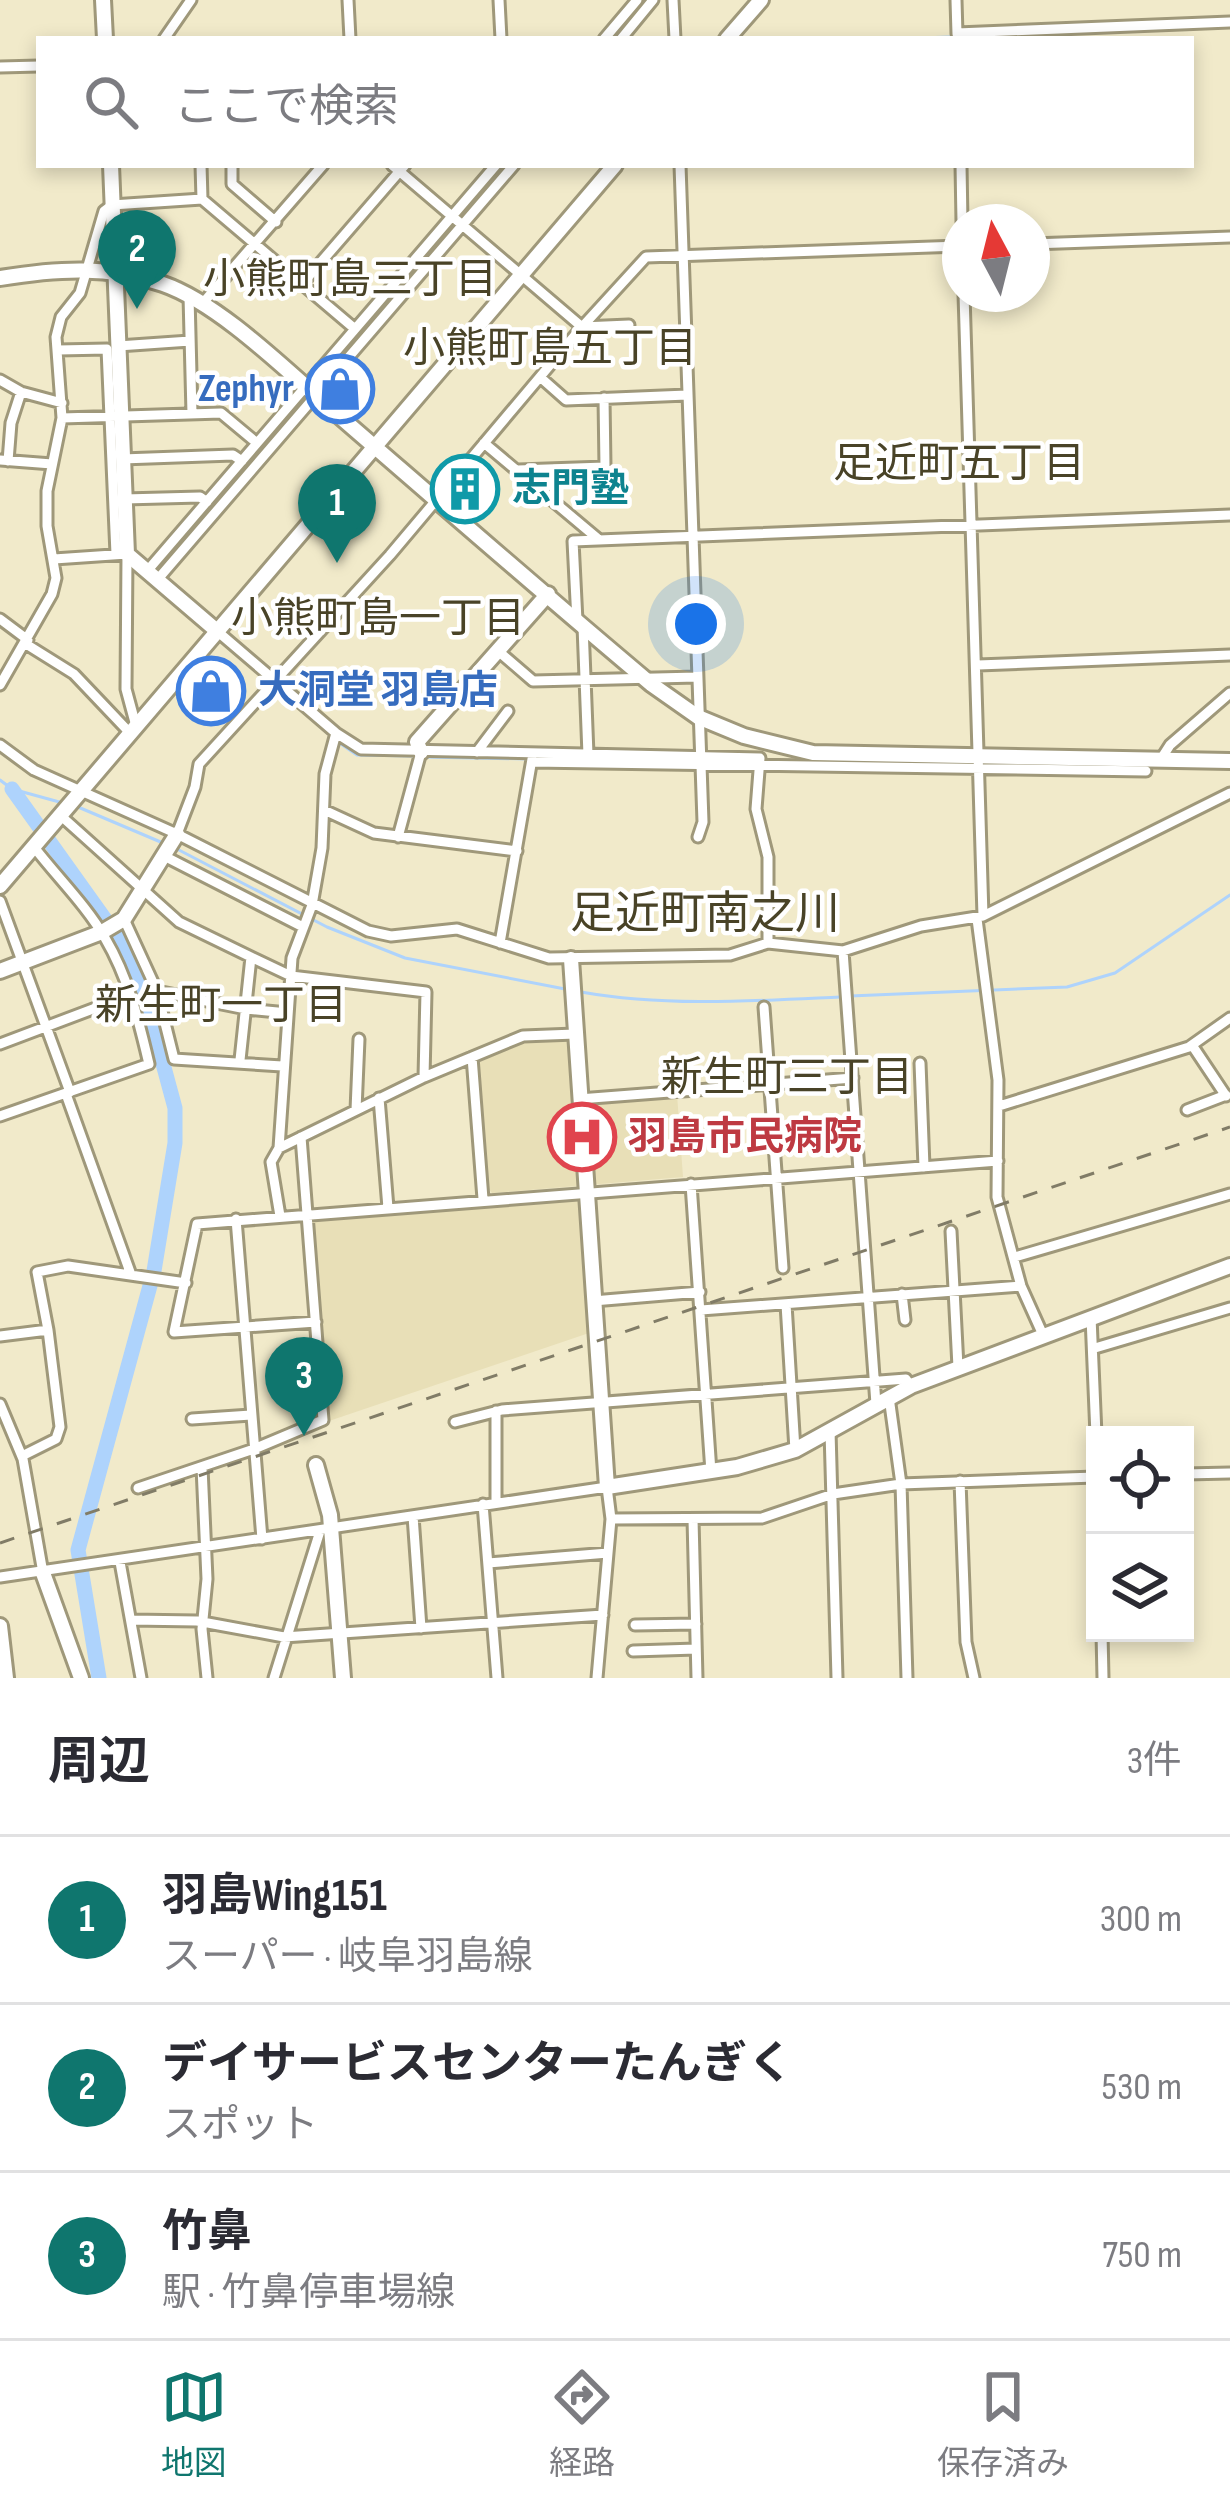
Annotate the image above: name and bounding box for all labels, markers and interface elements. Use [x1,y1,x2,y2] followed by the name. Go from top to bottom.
[36,36,1194,168] search box
[78,69,144,135] icon: search
[174,80,399,135] text: ここで検索
[942,204,1050,312] north arrow
[98,210,176,309] pin: 2
[203,255,497,306] district label: 小熊町島三丁目
[403,324,697,375] district label: 小熊町島五丁目
[305,354,375,424] shop icon: Zephyr
[198,366,294,413] place label: Zephyr
[833,439,1085,490] district label: 足近町五丁目
[430,454,500,524] building icon: 志門塾
[298,464,376,563] pin: 1
[512,466,629,513] place label: 志門塾
[231,594,525,645] district label: 小熊町島一丁目
[666,594,726,654] your location
[176,656,246,726] shop icon: 大洞堂 羽島店
[258,668,498,715] place label: 大洞堂 羽島店
[570,887,840,942] district label: 足近町南之川
[95,981,347,1032] district label: 新生町一丁目
[661,1053,913,1104] district label: 新生町三丁目
[547,1102,617,1172] hospital icon: 羽島市民病院
[628,1114,862,1161] place label: 羽島市民病院
[265,1337,343,1436] pin: 3
[1086,1426,1194,1642] map controls
[1086,1426,1194,1534] button: locate
[1086,1534,1194,1642] button: layers
[48,1732,150,1793] text: 周辺
[1127,1738,1182,1785] text: 3件
[162,1869,387,1924] text: 羽島Wing151
[79,1896,95,1943] text: 1
[1100,1896,1182,1943] text: 300 m
[162,1934,533,1981] text: スーパー · 岐阜羽島線
[162,2037,793,2092] text: デイサービスセンターたんぎく
[78,2064,96,2111] text: 2
[1101,2064,1182,2111] text: 530 m
[162,2102,318,2149] text: スポット
[162,2205,252,2260] text: 竹鼻
[78,2232,96,2279] text: 3
[1102,2232,1182,2279] text: 750 m
[162,2270,455,2317] text: 駅 · 竹鼻停車場線
[161,2364,227,2484] tab: 地図
[549,2364,615,2484] tab: 経路
[937,2364,1069,2484] tab: 保存済み

